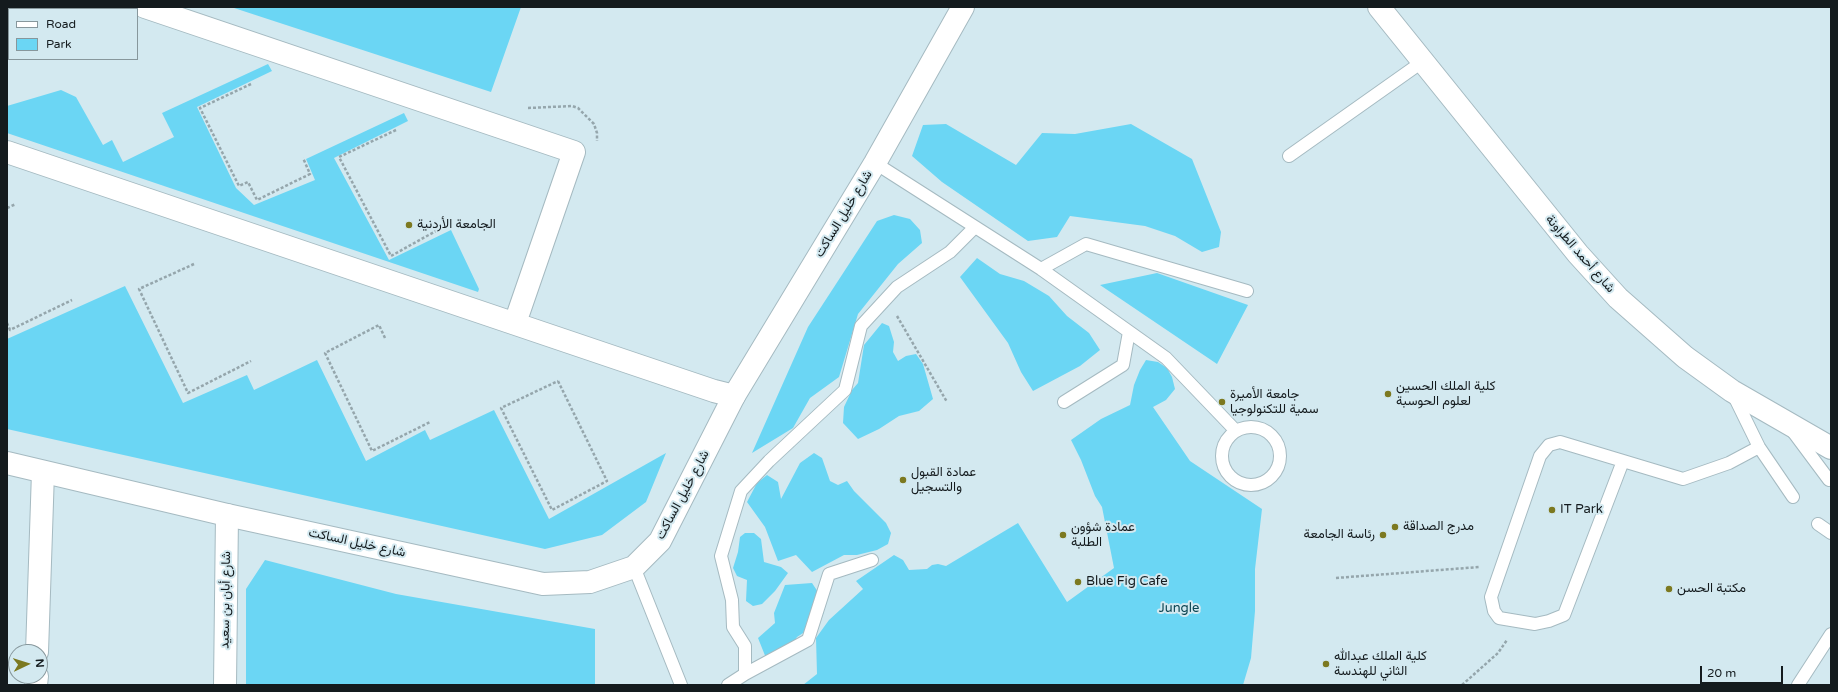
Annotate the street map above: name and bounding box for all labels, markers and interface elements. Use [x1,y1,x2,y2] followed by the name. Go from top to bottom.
[8,8,138,60] legend
[46,17,76,31] text: Road
[46,37,72,51] text: Park
[812,168,876,260] street label: شارع خليل الساكت
[1542,212,1618,296] street label: شارع أحمد الطراونة
[417,217,496,233] place label: الجامعة الأردنية
[404,220,414,230] marker: الجامعة الأردنية
[1396,379,1495,410] place label: كلية الملك الحسين لعلوم الحوسبة
[1230,387,1319,418] place label: جامعة الأميرة سمية للتكنولوجيا
[1383,389,1393,399] marker: كلية الملك الحسين لعلوم الحوسبة
[1217,397,1227,407] marker: جامعة الأميرة سمية للتكنولوجيا
[653,448,713,542] street label: شارع خليل الساكت
[911,465,976,496] place label: عمادة القبول والتسجيل
[898,475,908,485] marker: عمادة القبول والتسجيل
[1560,502,1603,518] place label: IT Park
[1547,505,1557,515] marker: IT Park
[1403,519,1474,535] place label: مدرج الصداقة
[1071,520,1135,551] place label: عمادة شؤون الطلبة
[1390,522,1400,532] marker: مدرج الصداقة
[307,525,407,561] street label: شارع خليل الساكت
[1304,527,1375,543] place label: رئاسة الجامعة
[1058,530,1068,540] marker: عمادة شؤون الطلبة
[1378,530,1388,540] marker: رئاسة الجامعة
[217,551,235,649] street label: شارع أبان بن سعيد
[1086,574,1168,590] place label: Blue Fig Cafe
[1073,577,1083,587] marker: Blue Fig Cafe
[1677,581,1746,597] place label: مكتبة الحسن
[1664,584,1674,594] marker: مكتبة الحسن
[1159,601,1199,617] park label: Jungle
[8,644,48,684] north arrow
[1334,649,1427,680] place label: كلية الملك عبدالله الثاني للهندسة
[33,658,46,668] text: N
[1702,658,1785,684] scale bar
[1321,659,1331,669] marker: كلية الملك عبدالله الثاني للهندسة
[1707,666,1736,680] text: 20 m

